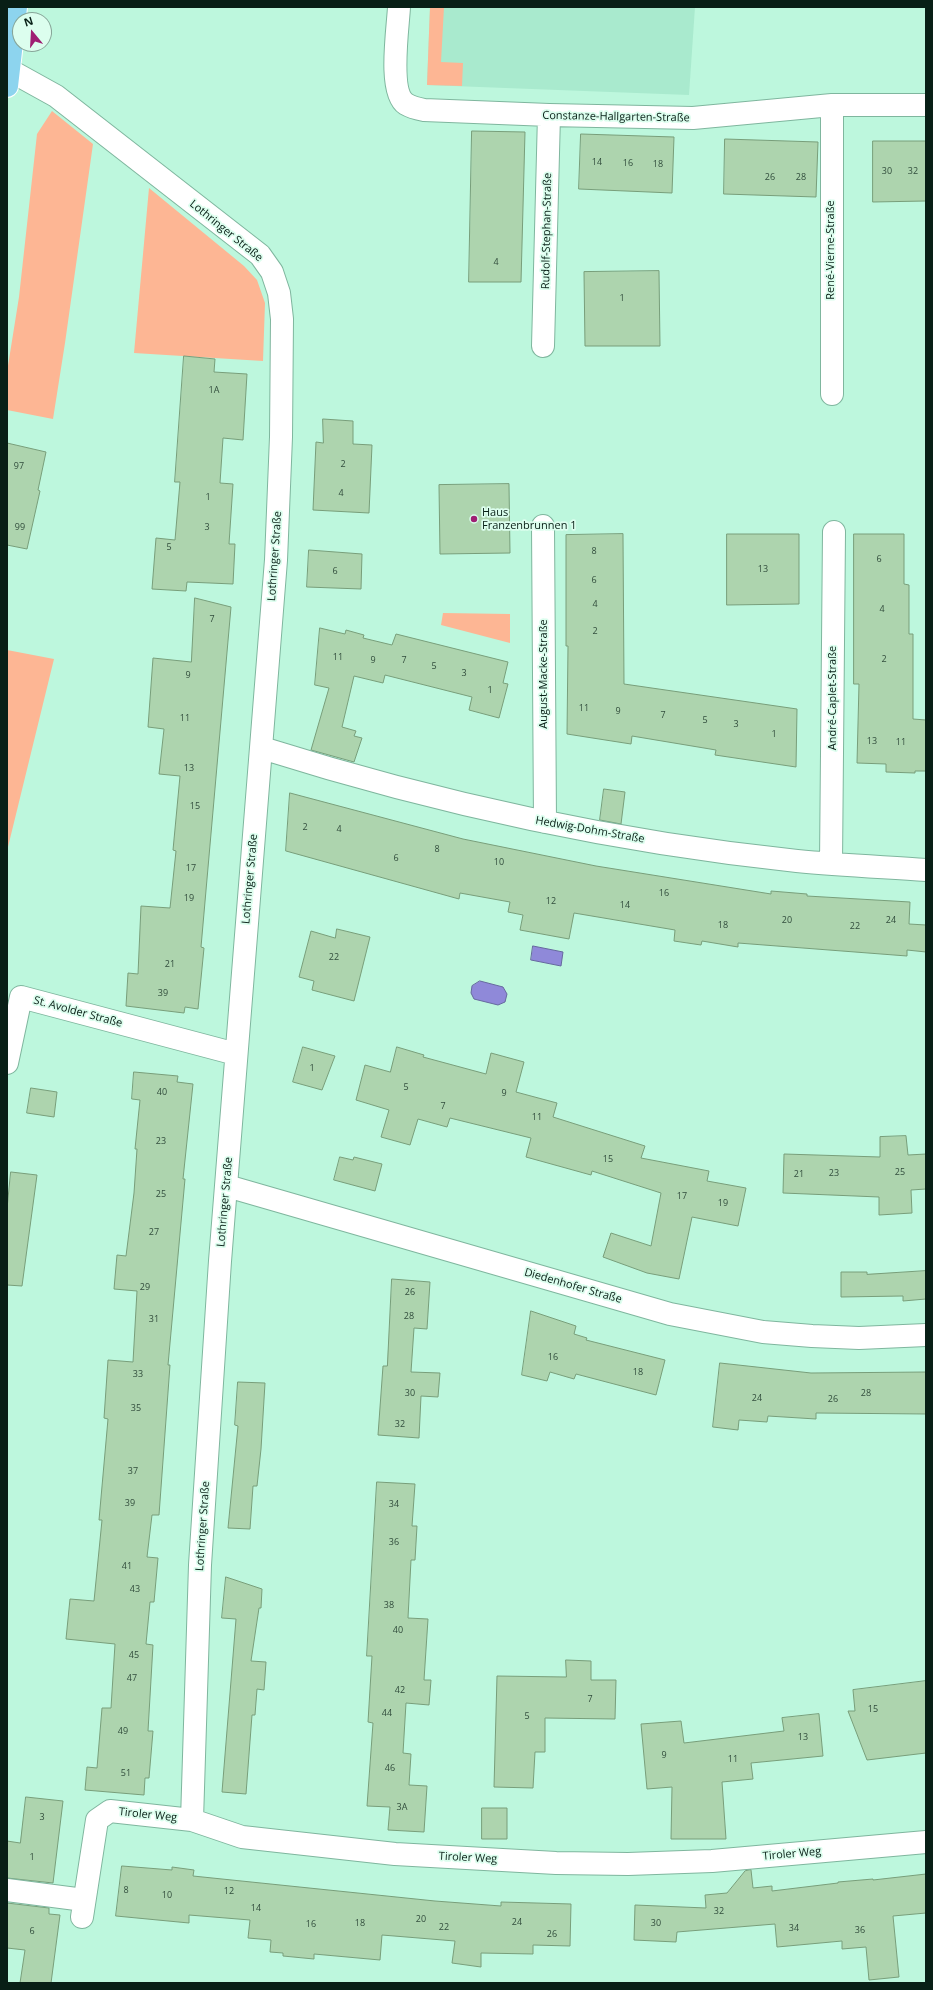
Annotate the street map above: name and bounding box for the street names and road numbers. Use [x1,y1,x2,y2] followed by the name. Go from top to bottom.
[542,109,690,125] street label: Constanze-Hallgarten-Straße
[539,173,555,289] street label: Rudolf-Stephan-Straße
[187,198,265,264] street label: Lothringer Straße
[824,200,838,300] street label: René-Vierne-Straße
[265,511,285,601] street label: Lothringer Straße
[537,619,551,729] street label: August-Macke-Straße
[826,646,840,750] street label: André-Caplet-Straße
[534,814,646,846] street label: Hedwig-Dohm-Straße
[239,834,261,924] street label: Lothringer Straße
[32,994,124,1030] street label: St. Avolder Straße
[214,1157,236,1247] street label: Lothringer Straße
[523,1266,623,1306] street label: Diedenhofer Straße
[193,1481,213,1571] street label: Lothringer Straße
[118,1805,178,1825] street label: Tiroler Weg
[762,1845,822,1863] street label: Tiroler Weg
[438,1850,498,1866] street label: Tiroler Weg

